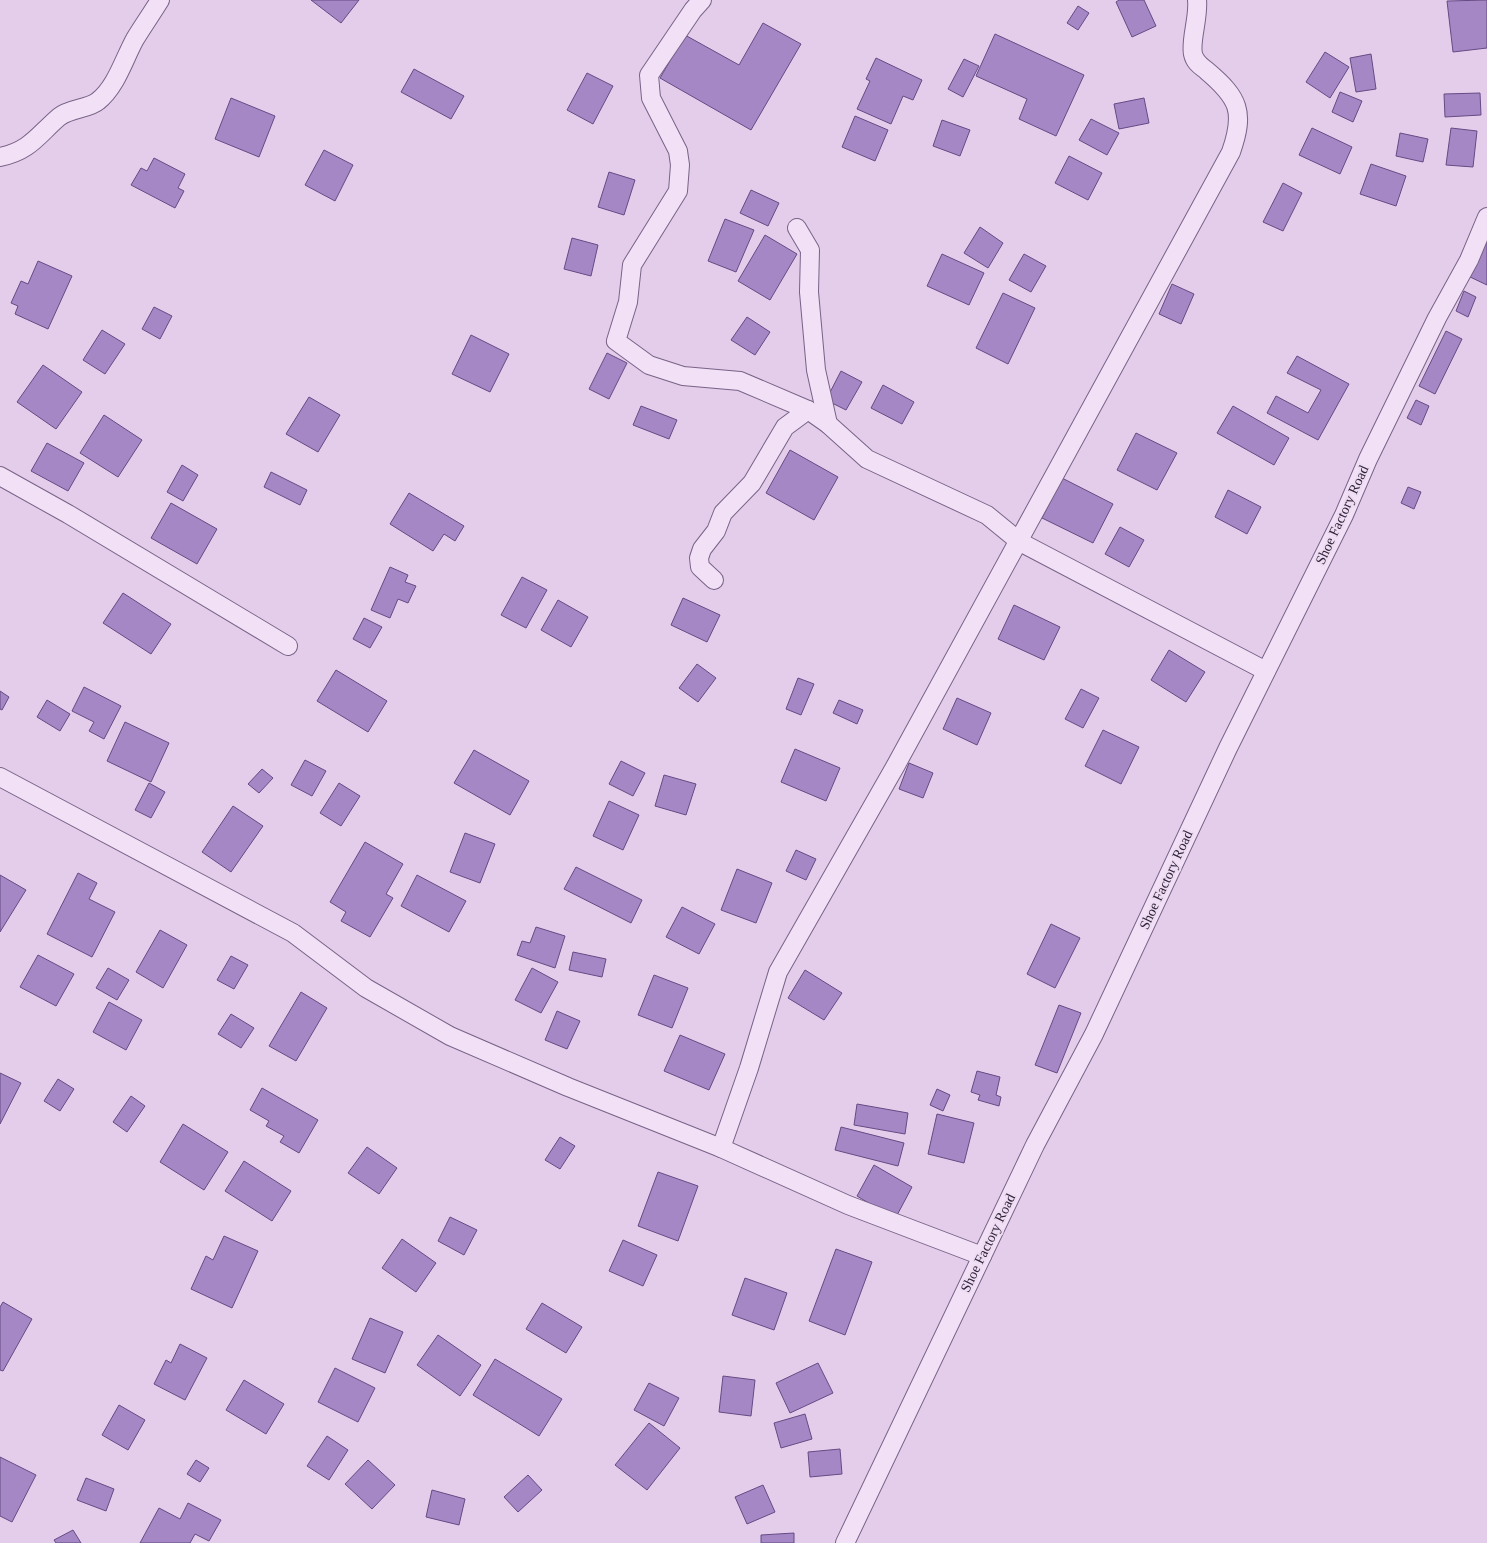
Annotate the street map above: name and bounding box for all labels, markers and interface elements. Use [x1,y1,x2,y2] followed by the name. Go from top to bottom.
[1313,463,1371,567] street label: Shoe Factory Road
[1137,828,1195,932] street label: Shoe Factory Road
[958,1191,1018,1295] street label: Shoe Factory Road

